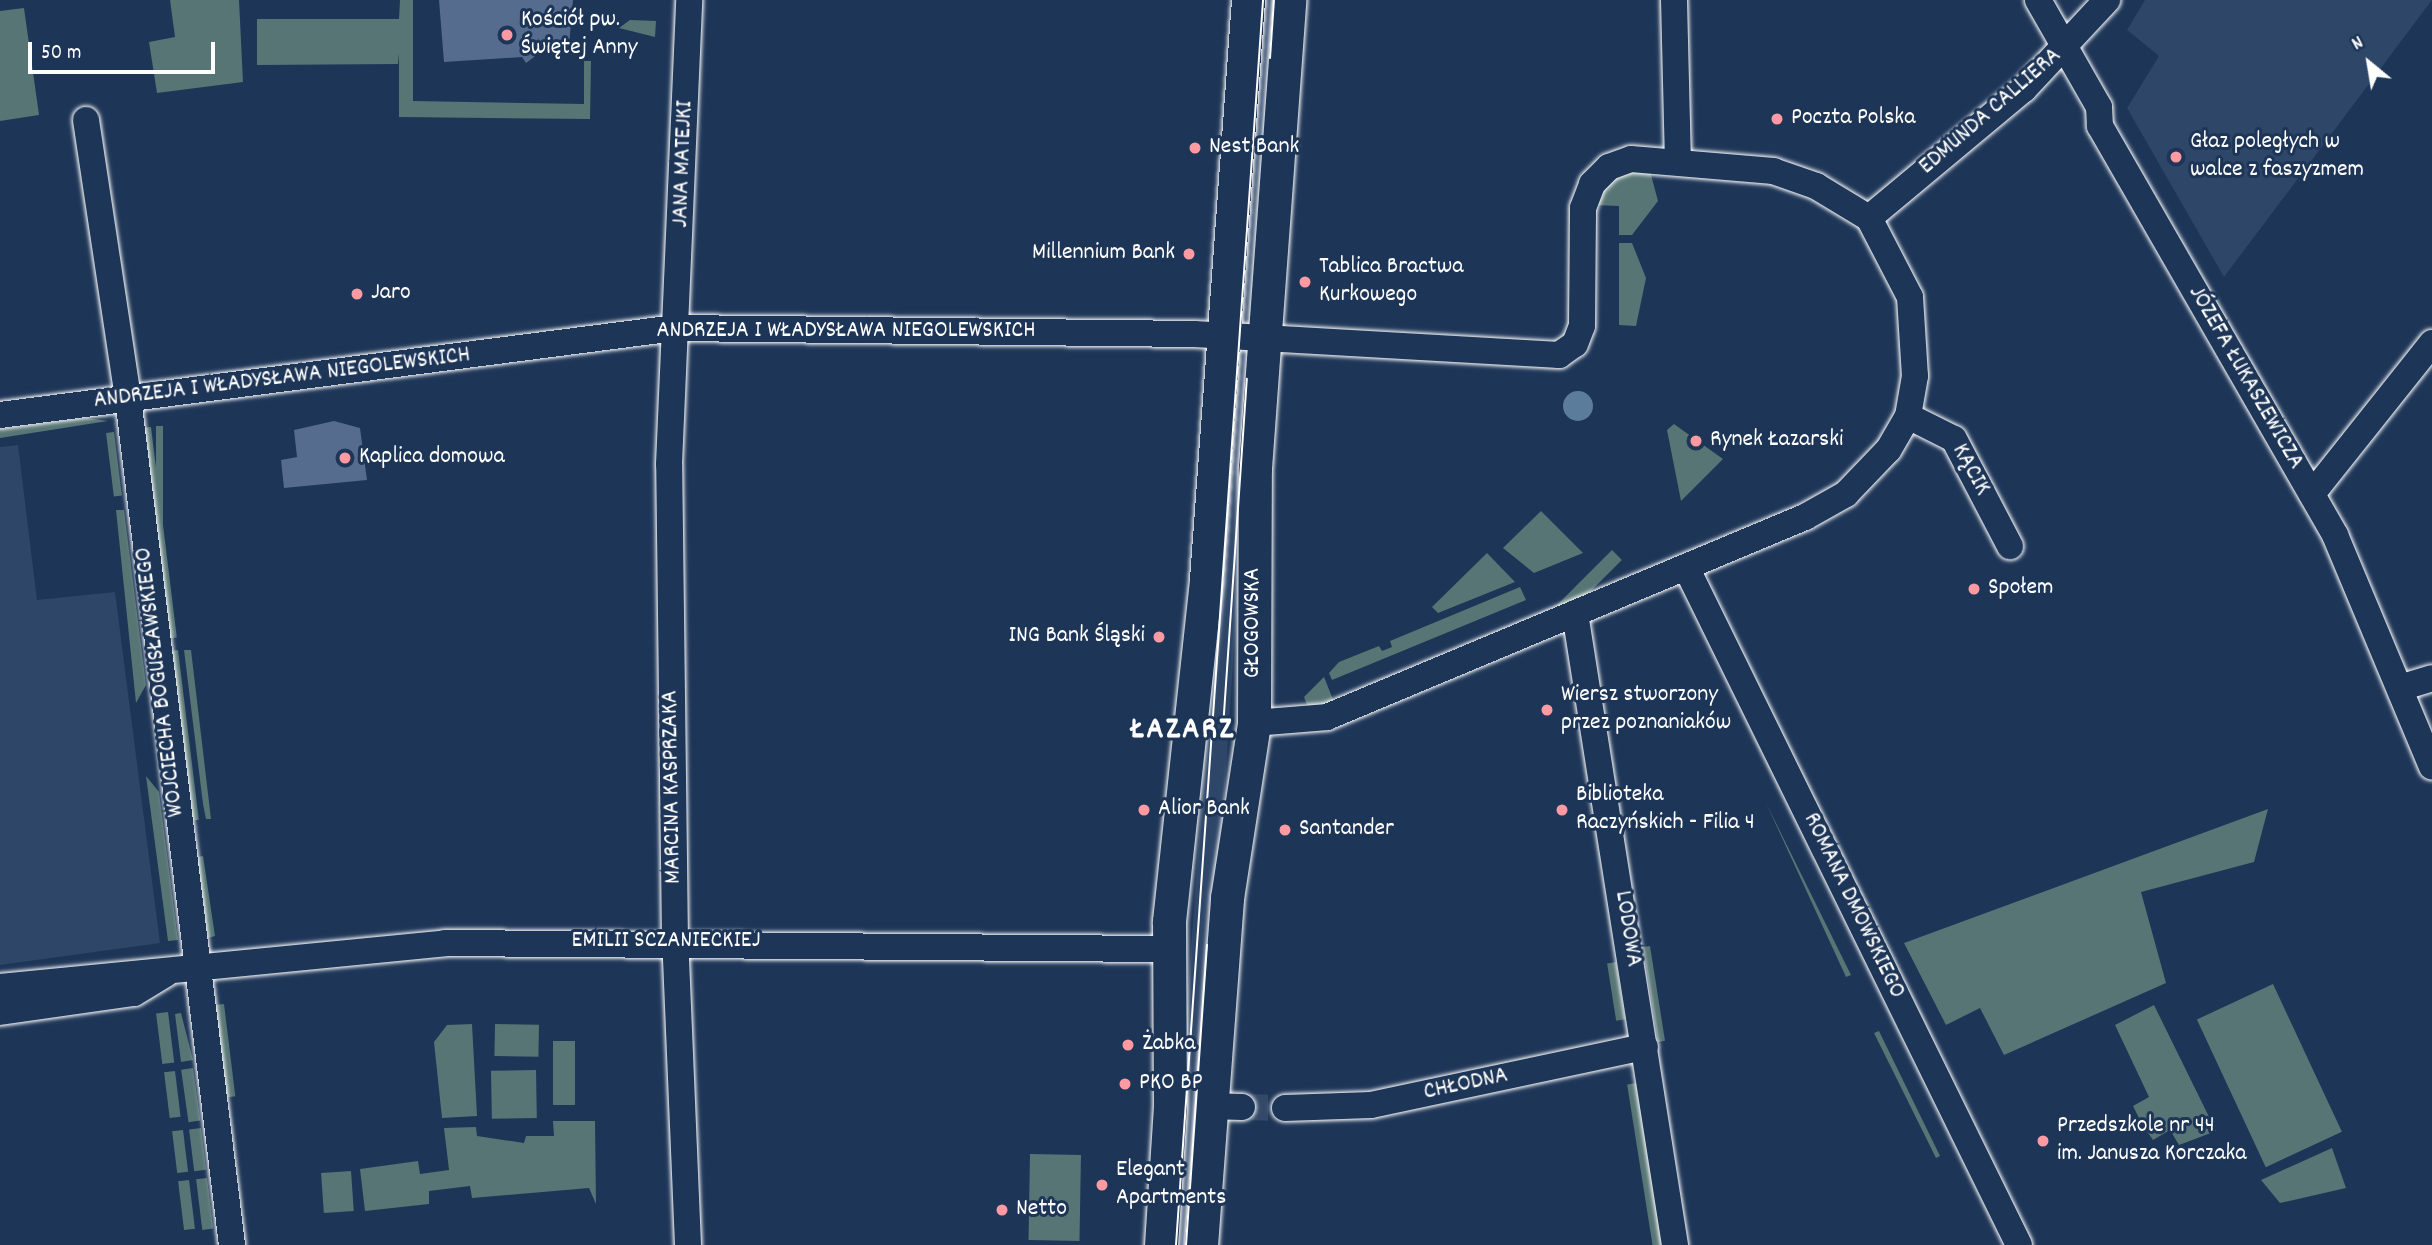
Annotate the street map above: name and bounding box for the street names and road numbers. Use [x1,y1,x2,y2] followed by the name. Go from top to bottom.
[1914,42,2068,182] street label: EDMUNDA CALLIERA
[667,100,701,228] street label: JANA MATEJKI
[2181,281,2309,475] street label: JÓZEFA ŁUKASZEWICZA
[657,318,1035,346] street label: ANDRZEJA I WŁADYSŁAWA NIEGOLEWSKICH
[92,342,472,416] street label: ANDRZEJA I WŁADYSŁAWA NIEGOLEWSKICH
[1944,439,1996,501] street label: KĄCIK
[130,545,192,819] street label: WOJCIECHA BOGUSŁAWSKIEGO
[1240,568,1268,678] street label: GŁOGOWSKA
[657,690,689,884] street label: MARCINA KASPRZAKA
[1796,808,1910,1004] street label: ROMANA DMOWSKIEGO
[1607,889,1647,969] street label: LODOWA
[572,928,760,956] street label: EMILII SCZANIECKIEJ
[1421,1062,1511,1108] street label: CHŁODNA

